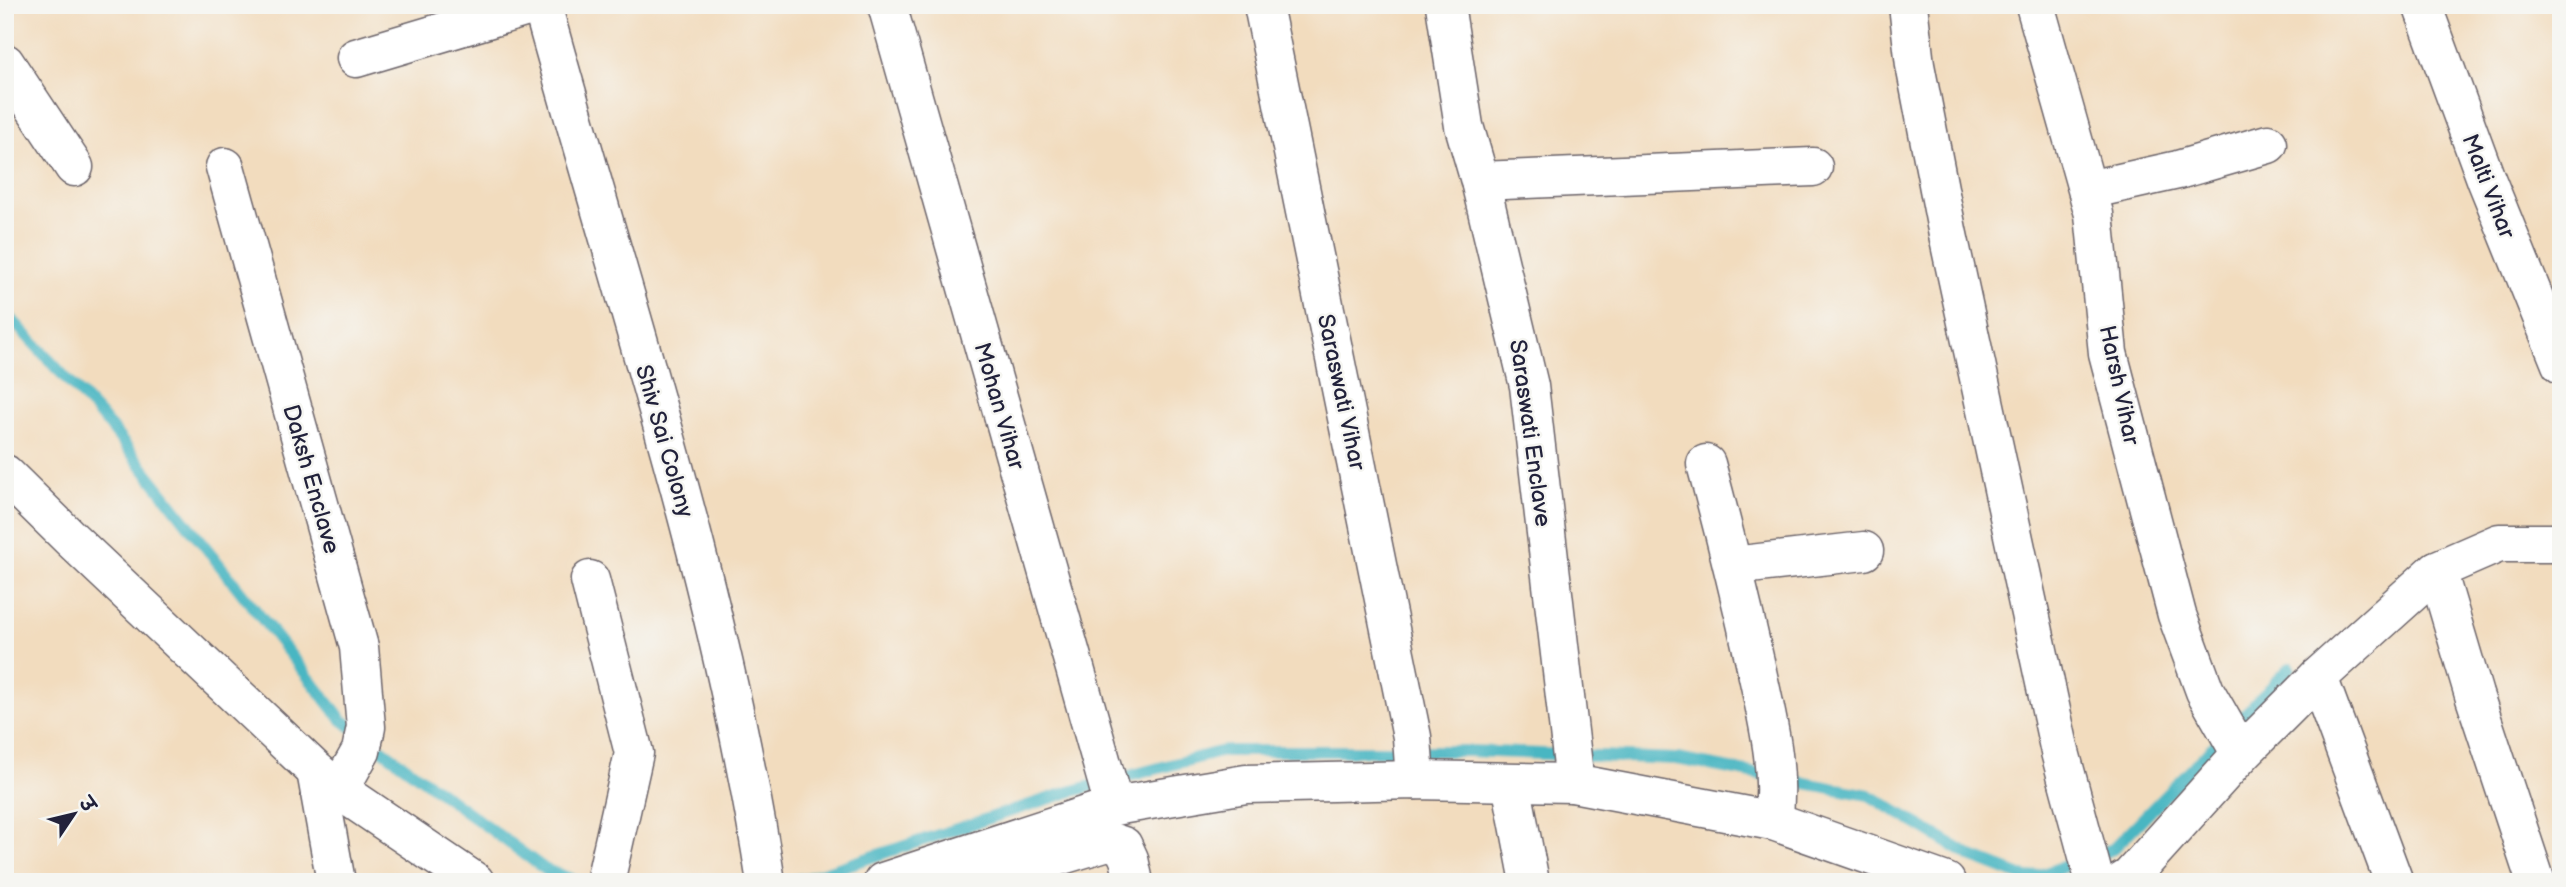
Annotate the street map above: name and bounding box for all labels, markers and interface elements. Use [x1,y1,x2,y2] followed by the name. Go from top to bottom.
[2455,130,2521,243] street label: Malti Vihar
[1311,312,1371,474] street label: Saraswati Vihar
[2093,323,2145,448] street label: Harsh Vihar
[1503,338,1557,529] street label: Saraswati Enclave
[968,340,1031,474] street label: Mohan Vihar
[629,362,699,521] street label: Shiv Sai Colony
[276,401,346,557] street label: Daksh Enclave
[38,778,108,848] north arrow
[72,792,101,819] text: उ

